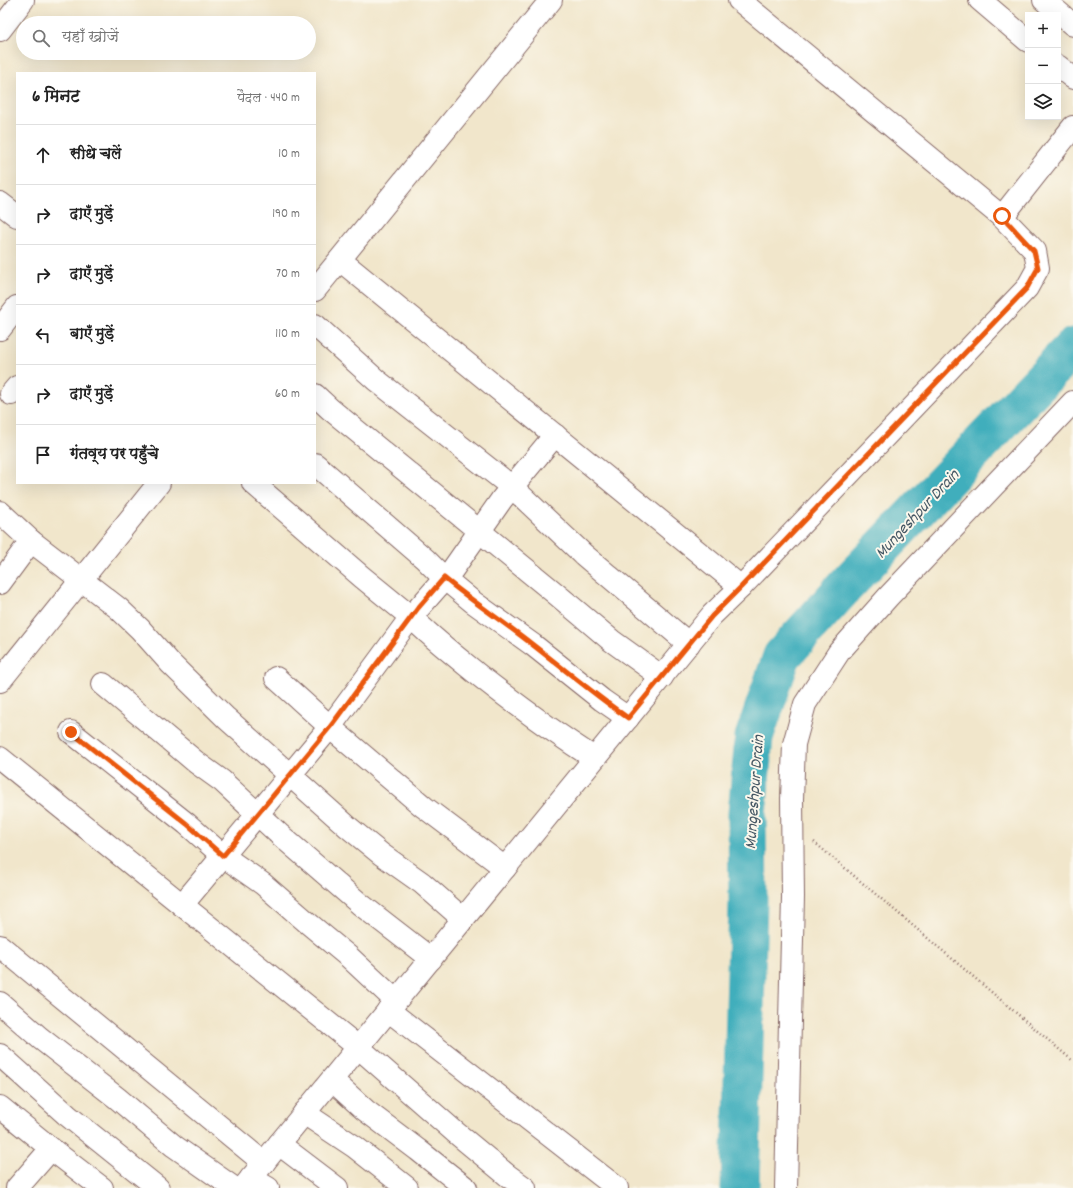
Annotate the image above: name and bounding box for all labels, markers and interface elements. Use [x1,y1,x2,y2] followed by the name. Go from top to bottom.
[1025,12,1061,120] map controls
[1025,12,1061,48] button: +
[16,16,316,60] search box
[30,27,52,49] icon: search
[62,27,119,49] text: यहाँ खोजें
[1025,48,1061,84] button: −
[1025,84,1061,120] button: layers
[32,86,80,110] text: 6 मिनट
[237,89,300,108] text: पैदल · 440 m
[32,144,54,166] icon: ahead
[70,144,121,166] text: सीधे चलें
[278,145,300,164] text: 10 m
[32,204,54,226] icon: right
[70,204,113,226] text: दाएँ मुड़ें
[272,205,300,224] text: 190 m
[993,207,1011,225] route start
[32,264,54,286] icon: right
[70,264,113,286] text: दाएँ मुड़ें
[276,265,300,284] text: 70 m
[32,324,54,346] icon: left
[70,324,114,346] text: बाएँ मुड़ें
[275,325,300,344] text: 110 m
[32,384,54,406] icon: right
[70,384,113,406] text: दाएँ मुड़ें
[275,385,300,404] text: 60 m
[32,444,54,466] icon: arrive
[70,444,159,466] text: गंतव्य पर पहुँचे
[870,464,967,565] water label: Mungeshpur Drain
[62,723,80,741] route end
[740,733,772,850] water label: Mungeshpur Drain

